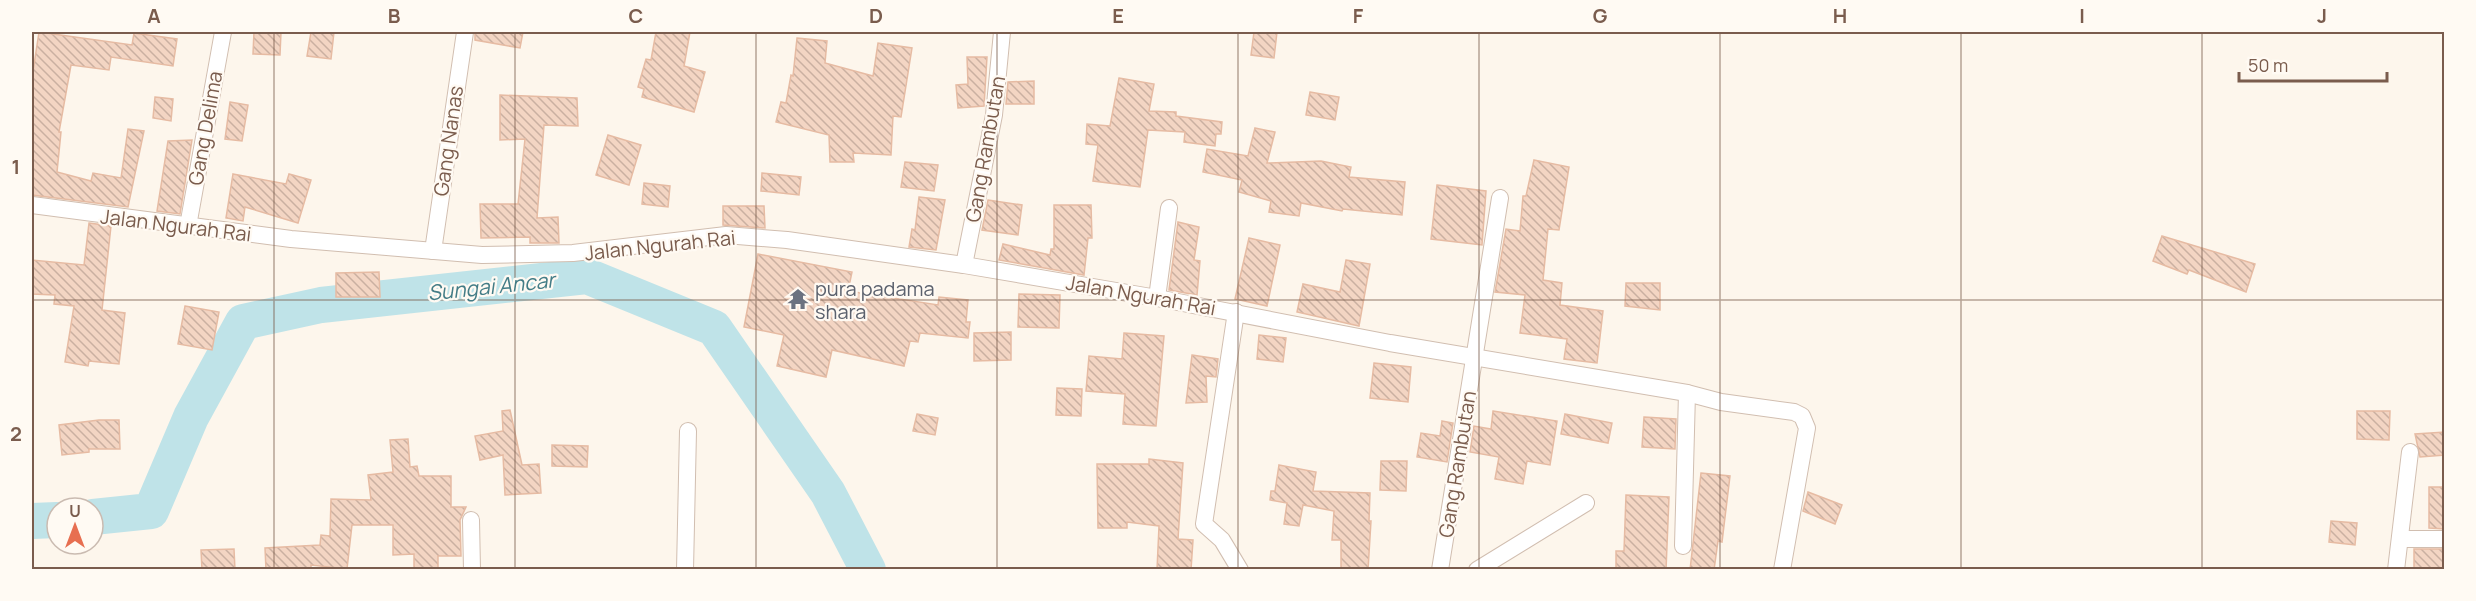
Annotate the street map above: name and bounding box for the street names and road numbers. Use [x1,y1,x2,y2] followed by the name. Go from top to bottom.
[182,69,228,187] street label: Gang Delima
[959,74,1011,224] street label: Gang Rambutan
[427,84,469,198] street label: Gang Nanas
[99,202,253,248] street label: Jalan Ngurah Rai
[583,224,737,266] street label: Jalan Ngurah Rai
[1064,269,1218,321] street label: Jalan Ngurah Rai
[1432,389,1482,539] street label: Gang Rambutan

